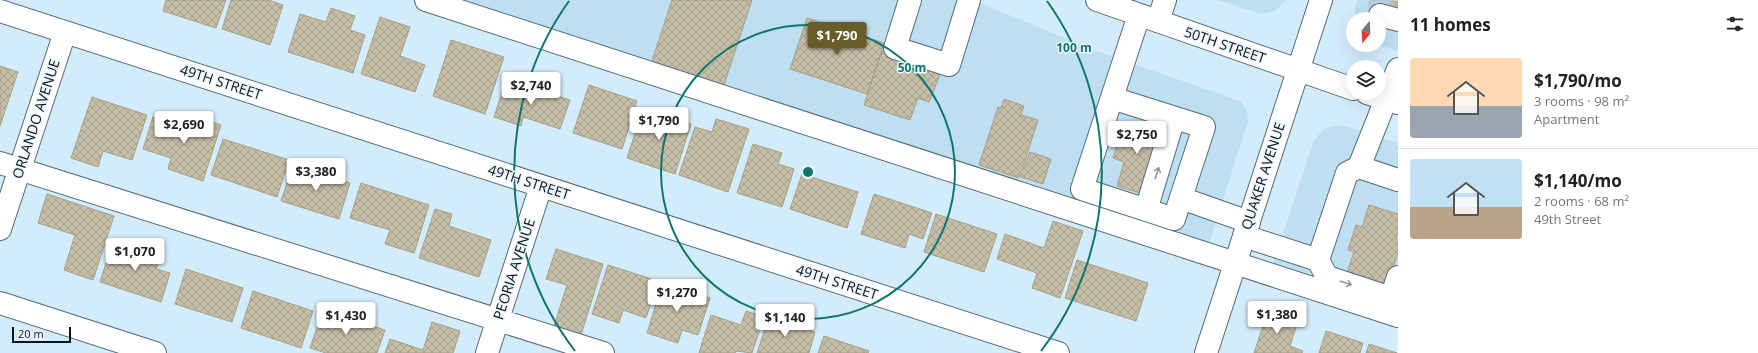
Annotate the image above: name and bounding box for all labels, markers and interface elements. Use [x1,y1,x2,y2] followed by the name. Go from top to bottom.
[1346,12,1386,52] north arrow
[1346,12,1386,100] map controls
[1410,13,1491,36] text: 11 homes
[1724,13,1746,35] icon: filters
[804,22,870,56] pin: $1,790
[1182,22,1269,67] street label: 50TH STREET
[817,26,857,44] text: $1,790
[1056,39,1092,56] text: 100 m
[7,57,64,181] street label: ORLANDO AVENUE
[178,59,265,104] street label: 49TH STREET
[898,59,926,76] text: 50 m
[1346,60,1386,100] button: layers
[1534,69,1622,92] text: $1,790/mo
[498,72,564,106] pin: $2,740
[1442,74,1490,122] icon: home
[511,76,551,94] text: $2,740
[1534,92,1629,110] text: 3 rooms · 98 m²
[626,107,692,141] pin: $1,790
[1534,110,1599,128] text: Apartment
[151,111,217,145] pin: $2,690
[639,111,679,129] text: $1,790
[164,115,204,133] text: $2,690
[1236,120,1289,232] street label: QUAKER AVENUE
[1104,121,1170,155] pin: $2,750
[1117,125,1157,143] text: $2,750
[283,158,349,192] pin: $3,380
[486,159,573,204] street label: 49TH STREET
[296,162,336,180] text: $3,380
[801,165,815,179] centre of rings
[1154,166,1161,179] one-way arrow
[1534,169,1622,192] text: $1,140/mo
[1442,175,1490,223] icon: home
[1534,192,1629,210] text: 2 rooms · 68 m²
[1534,210,1601,228] text: 49th Street
[488,216,539,322] street label: PEORIA AVENUE
[102,238,168,272] pin: $1,070
[115,242,155,260] text: $1,070
[794,259,881,304] street label: 49TH STREET
[644,279,710,313] pin: $1,270
[1339,280,1352,287] one-way arrow
[657,283,697,301] text: $1,270
[1244,301,1310,335] pin: $1,380
[313,302,379,336] pin: $1,430
[752,304,818,338] pin: $1,140
[1257,305,1297,323] text: $1,380
[326,306,366,324] text: $1,430
[765,308,805,326] text: $1,140
[12,325,71,344] scale bar
[18,326,44,341] text: 20 m

